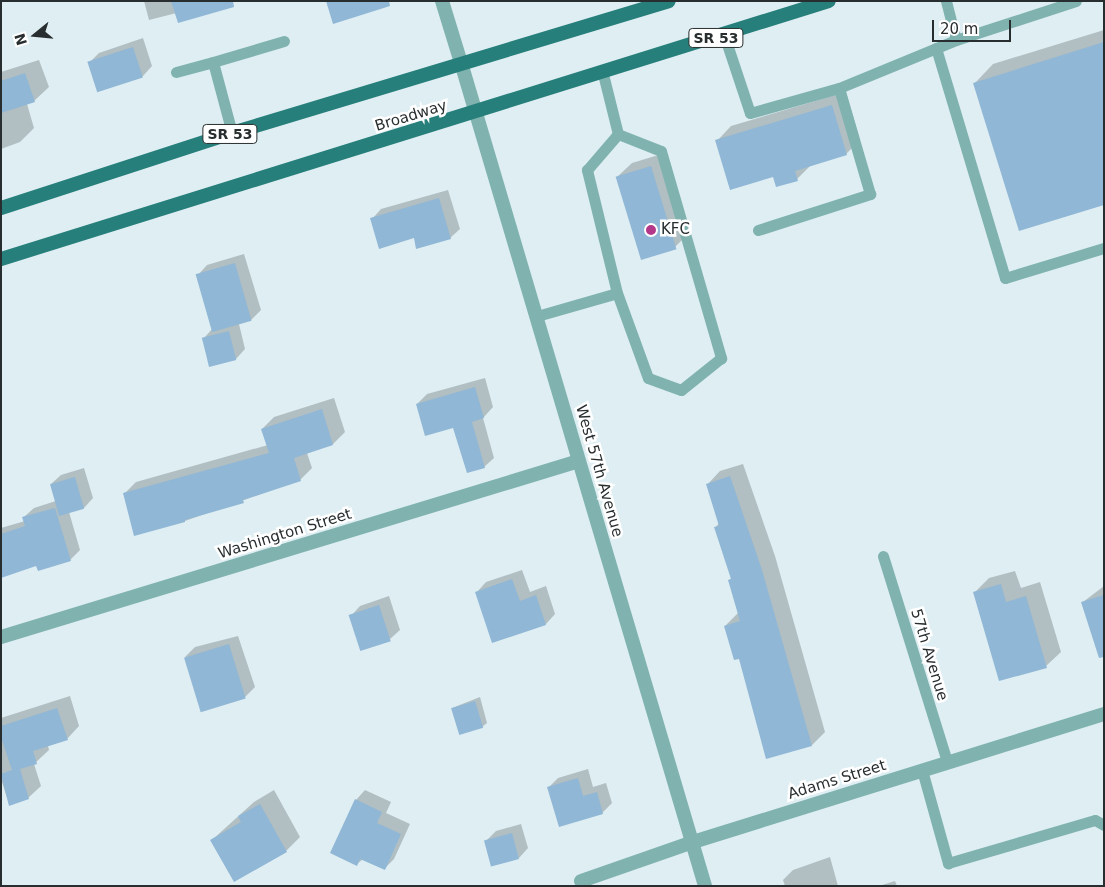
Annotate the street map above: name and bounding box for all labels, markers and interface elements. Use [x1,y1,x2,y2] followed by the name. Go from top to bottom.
[10,10,60,60] north arrow
[935,10,1014,42] scale bar
[940,20,978,38] text: 20 m
[687,26,745,49] road number: SR 53
[11,31,30,47] text: N
[373,97,449,135] street label: Broadway
[201,122,259,146] road number: SR 53
[661,221,690,239] place label: KFC
[645,224,657,236] marker: KFC
[572,403,626,539] street label: West 57th Avenue
[216,505,354,563] street label: Washington Street
[907,607,951,703] street label: 57th Avenue
[786,757,888,803] street label: Adams Street

